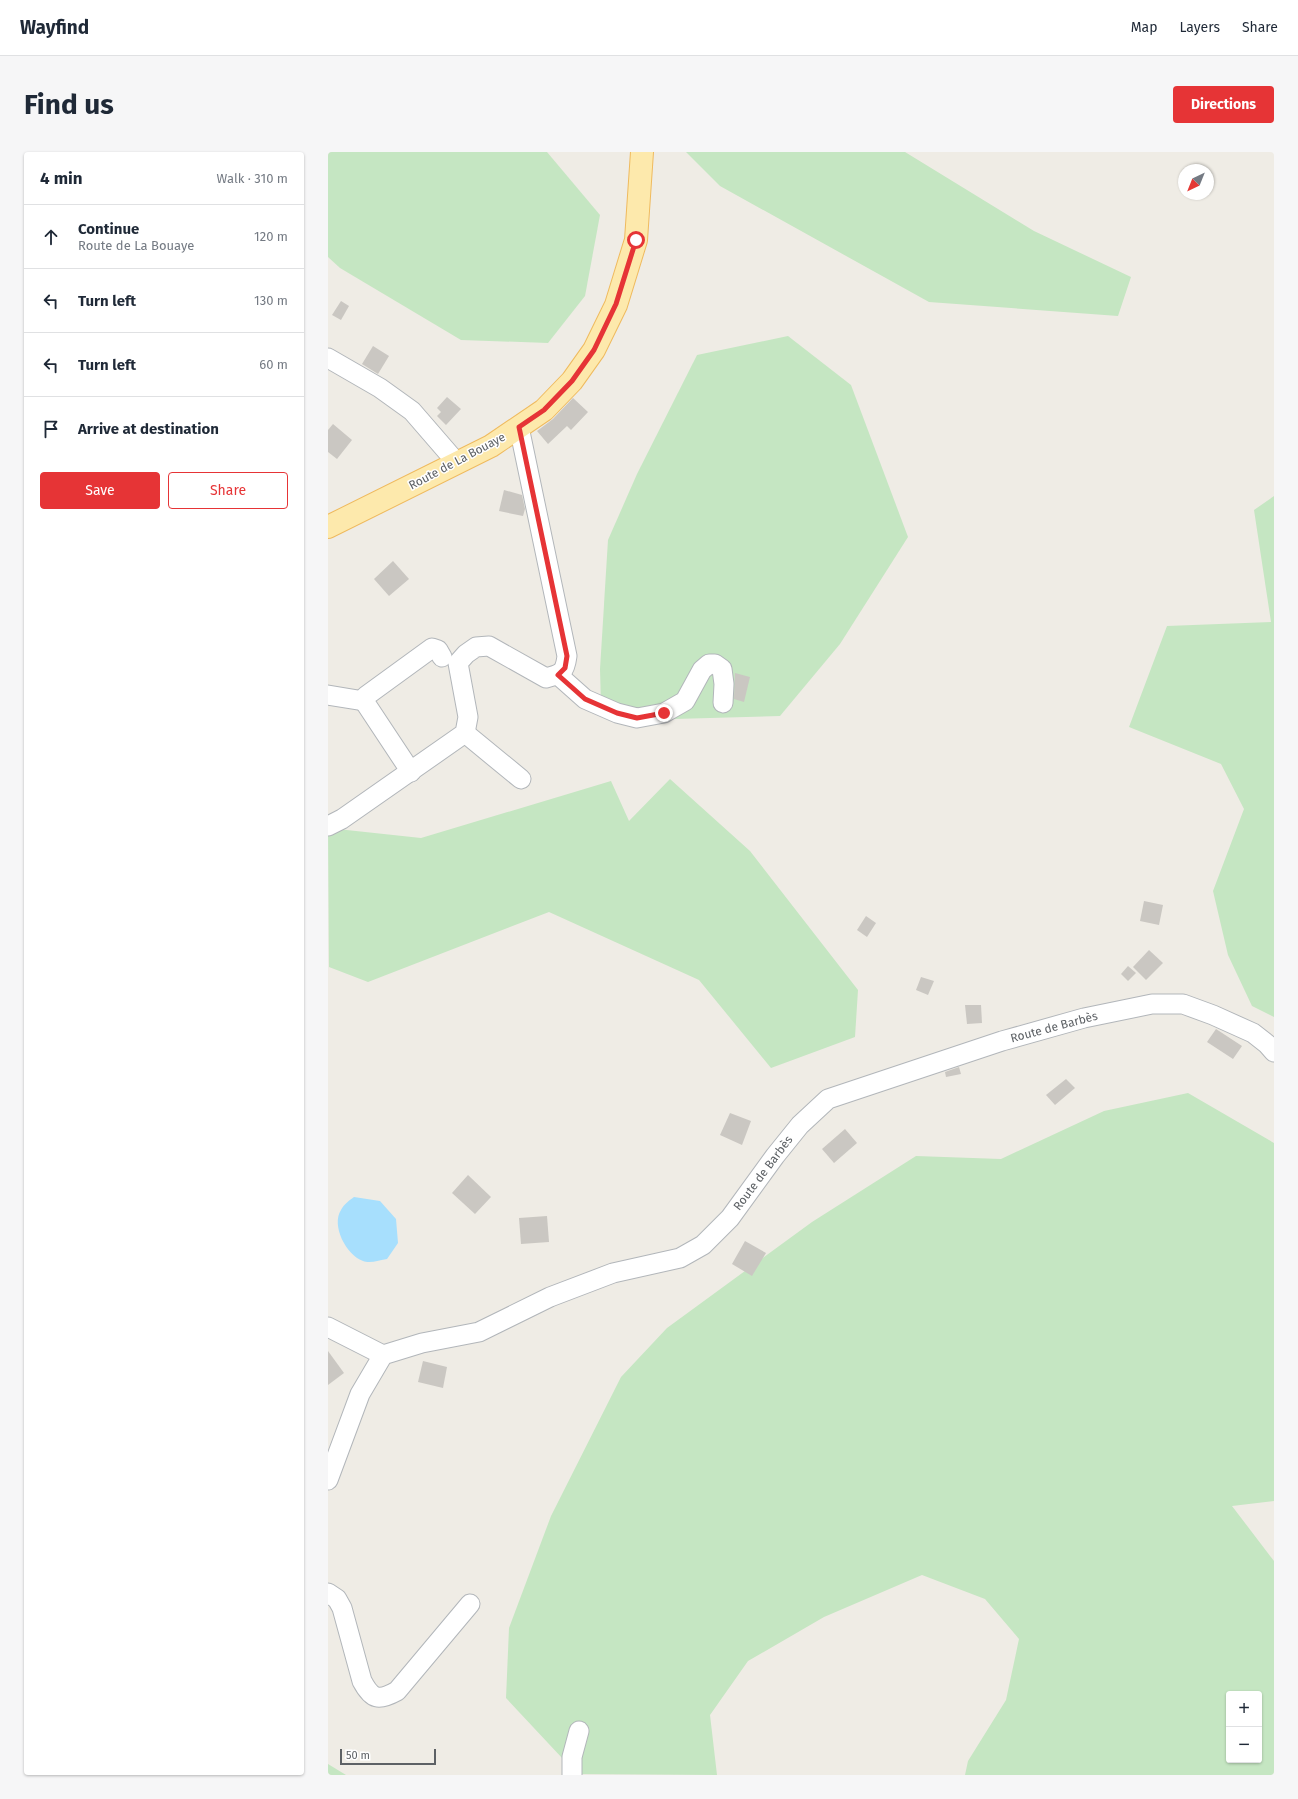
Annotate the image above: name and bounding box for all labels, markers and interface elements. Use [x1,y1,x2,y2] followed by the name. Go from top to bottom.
[20,16,89,39] text: Wayfind
[1131,19,1157,36] text: Map
[1179,19,1220,36] text: Layers
[1242,19,1278,36] text: Share
[1173,86,1274,123] button: Directions
[24,88,114,121] text: Find us
[1178,164,1214,200] north arrow
[40,168,83,189] text: 4 min
[217,171,288,186] text: Walk · 310 m
[78,220,139,238] text: Continue
[40,226,62,248] icon: ahead
[254,229,288,244] text: 120 m
[627,231,645,249] route start
[78,238,194,253] text: Route de La Bouaye
[40,290,62,312] icon: left
[78,292,136,310] text: Turn left
[254,293,288,308] text: 130 m
[40,354,62,376] icon: left
[78,356,136,374] text: Turn left
[259,357,288,372] text: 60 m
[40,418,62,440] icon: arrive
[78,420,219,438] text: Arrive at destination
[406,430,508,492] street label: Route de La Bouaye
[40,472,160,509] button: Save
[168,472,288,509] button: Share
[655,704,673,722] route end
[1009,1009,1099,1045] street label: Route de Barbès
[730,1133,796,1213] street label: Route de Barbès
[1226,1691,1262,1763] map controls
[1226,1691,1262,1727] button: +
[1226,1727,1262,1763] button: −
[340,1747,436,1766] scale bar
[346,1749,370,1762] text: 50 m

